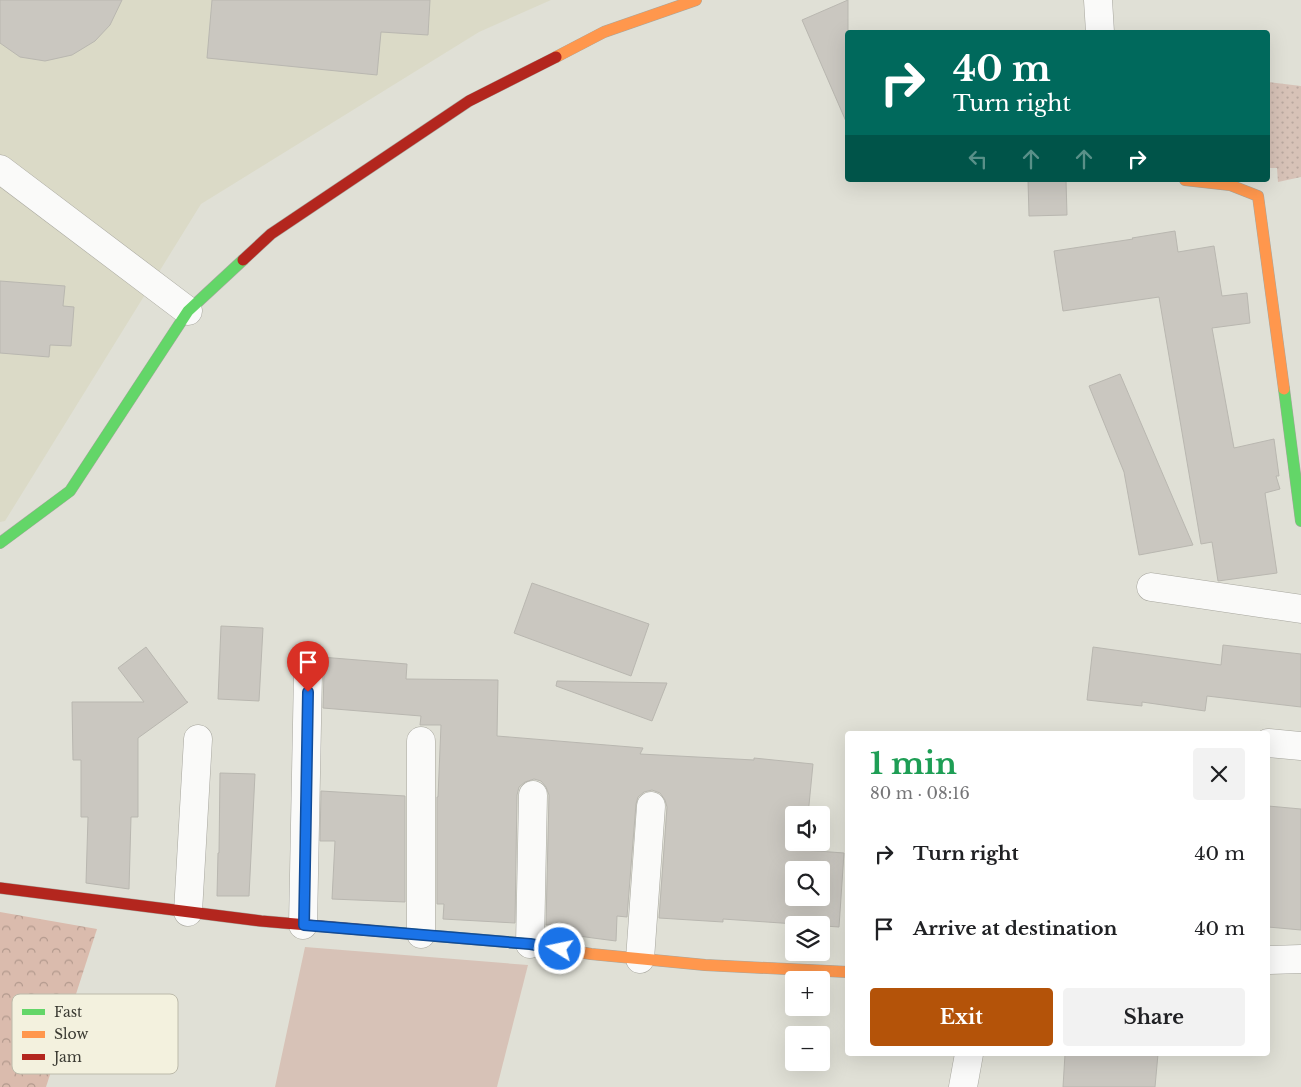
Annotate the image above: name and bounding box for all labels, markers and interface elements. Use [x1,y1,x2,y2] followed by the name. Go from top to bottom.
[953,47,1051,90] text: 40 m
[870,50,935,115] icon: right
[953,90,1071,117] text: Turn right
[964,145,992,173] icon: left
[1017,145,1045,173] icon: ahead
[1070,145,1098,173] icon: ahead
[1123,145,1151,173] icon: right
[287,641,329,692] pin
[294,648,322,676] icon: arrive
[870,745,957,782] text: 1 min
[1193,748,1245,800] button: close
[870,783,970,803] text: 80 m · 08:16
[785,806,830,1071] map controls
[785,806,830,851] button: sound
[870,840,898,868] icon: right
[913,842,1019,865] text: Turn right
[1194,842,1245,865] text: 40 m
[785,861,830,906] button: search
[870,915,898,943] icon: arrive
[785,916,830,961] button: layers
[913,917,1117,940] text: Arrive at destination
[1194,917,1245,940] text: 40 m
[533,922,585,974] position arrow
[785,971,830,1016] button: +
[870,988,1053,1046] button: Exit
[1063,988,1245,1046] button: Share
[12,994,178,1074] legend
[54,1003,83,1021] text: Fast
[54,1025,88,1043] text: Slow
[785,1026,830,1071] button: −
[52,1048,82,1066] text: Jam

